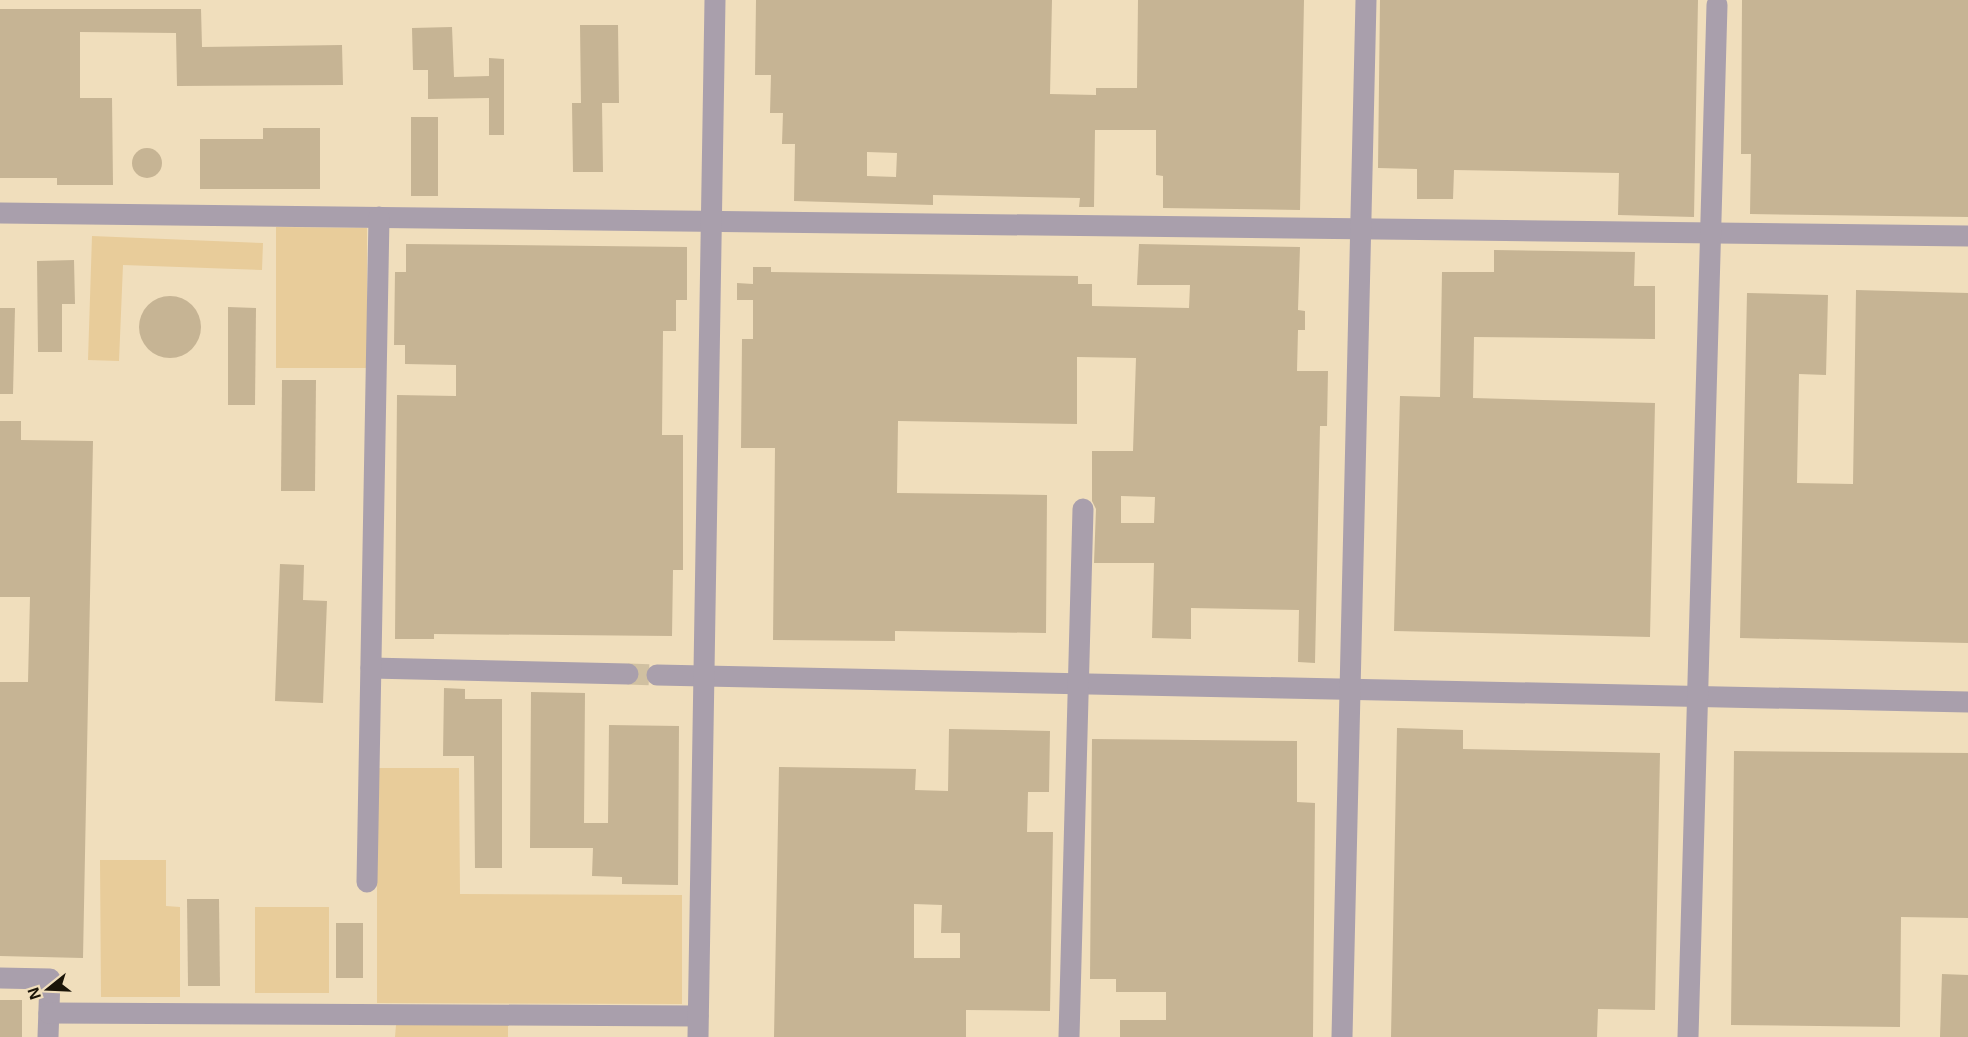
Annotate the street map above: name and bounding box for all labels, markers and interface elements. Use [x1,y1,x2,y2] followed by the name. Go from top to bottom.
[18,959,78,1019] north arrow
[24,985,44,1002] text: N

